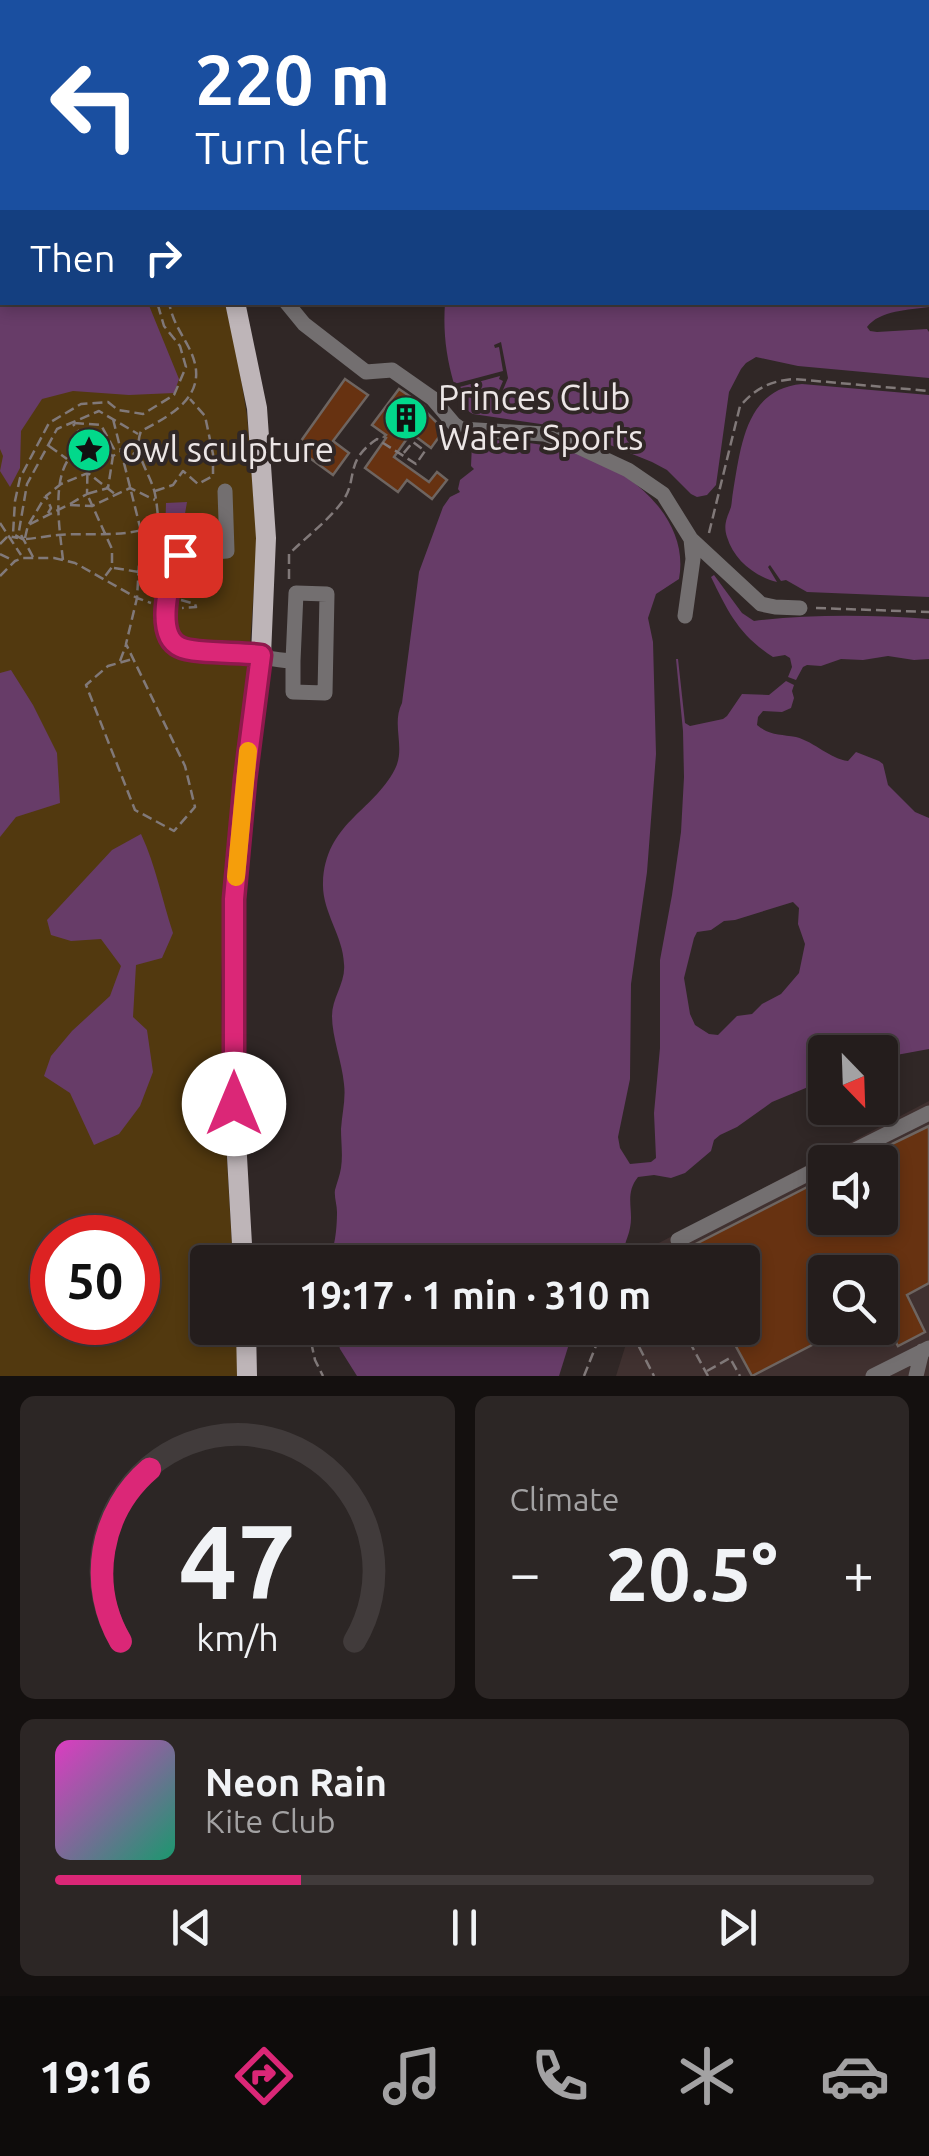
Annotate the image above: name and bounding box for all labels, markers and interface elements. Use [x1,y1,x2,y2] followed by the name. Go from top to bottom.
[30,40,160,170] icon: left
[195,40,390,118] text: 220 m
[195,122,369,173] text: Turn left
[136,230,191,285] icon: right
[30,237,116,279] text: Then
[438,377,643,457] place label: Princes Club Water Sports
[383,395,429,441] building icon: Princes Club Water Sports
[66,427,112,473] place icon: owl sculpture
[122,429,334,469] place label: owl sculpture
[138,513,223,598] pin
[153,528,208,583] icon: arrive
[808,1035,898,1125] north arrow
[808,1035,898,1345] map controls
[182,1052,286,1156] position arrow
[808,1145,898,1235] button: sound
[30,1215,160,1345] speed limit sign: 50
[808,1255,898,1345] button: search
[299,1274,651,1316] text: 19:17 · 1 min · 310 m
[510,1481,620,1517] text: Climate
[179,1502,296,1619] text: 47
[606,1531,778,1615] text: 20.5°
[510,1542,541,1603] text: −
[843,1542,874,1603] text: +
[196,1618,279,1658] text: km/h
[205,1761,387,1803] text: Neon Rain
[205,1803,335,1839] text: Kite Club
[164,1900,219,1955] icon: previous
[437,1900,492,1955] icon: pause
[710,1900,765,1955] icon: next
[229,2041,299,2111] icon: directions
[377,2041,447,2111] icon: music
[525,2041,595,2111] icon: phone
[672,2041,742,2111] icon: climate
[820,2041,890,2111] icon: car
[39,2051,151,2102] text: 19:16

